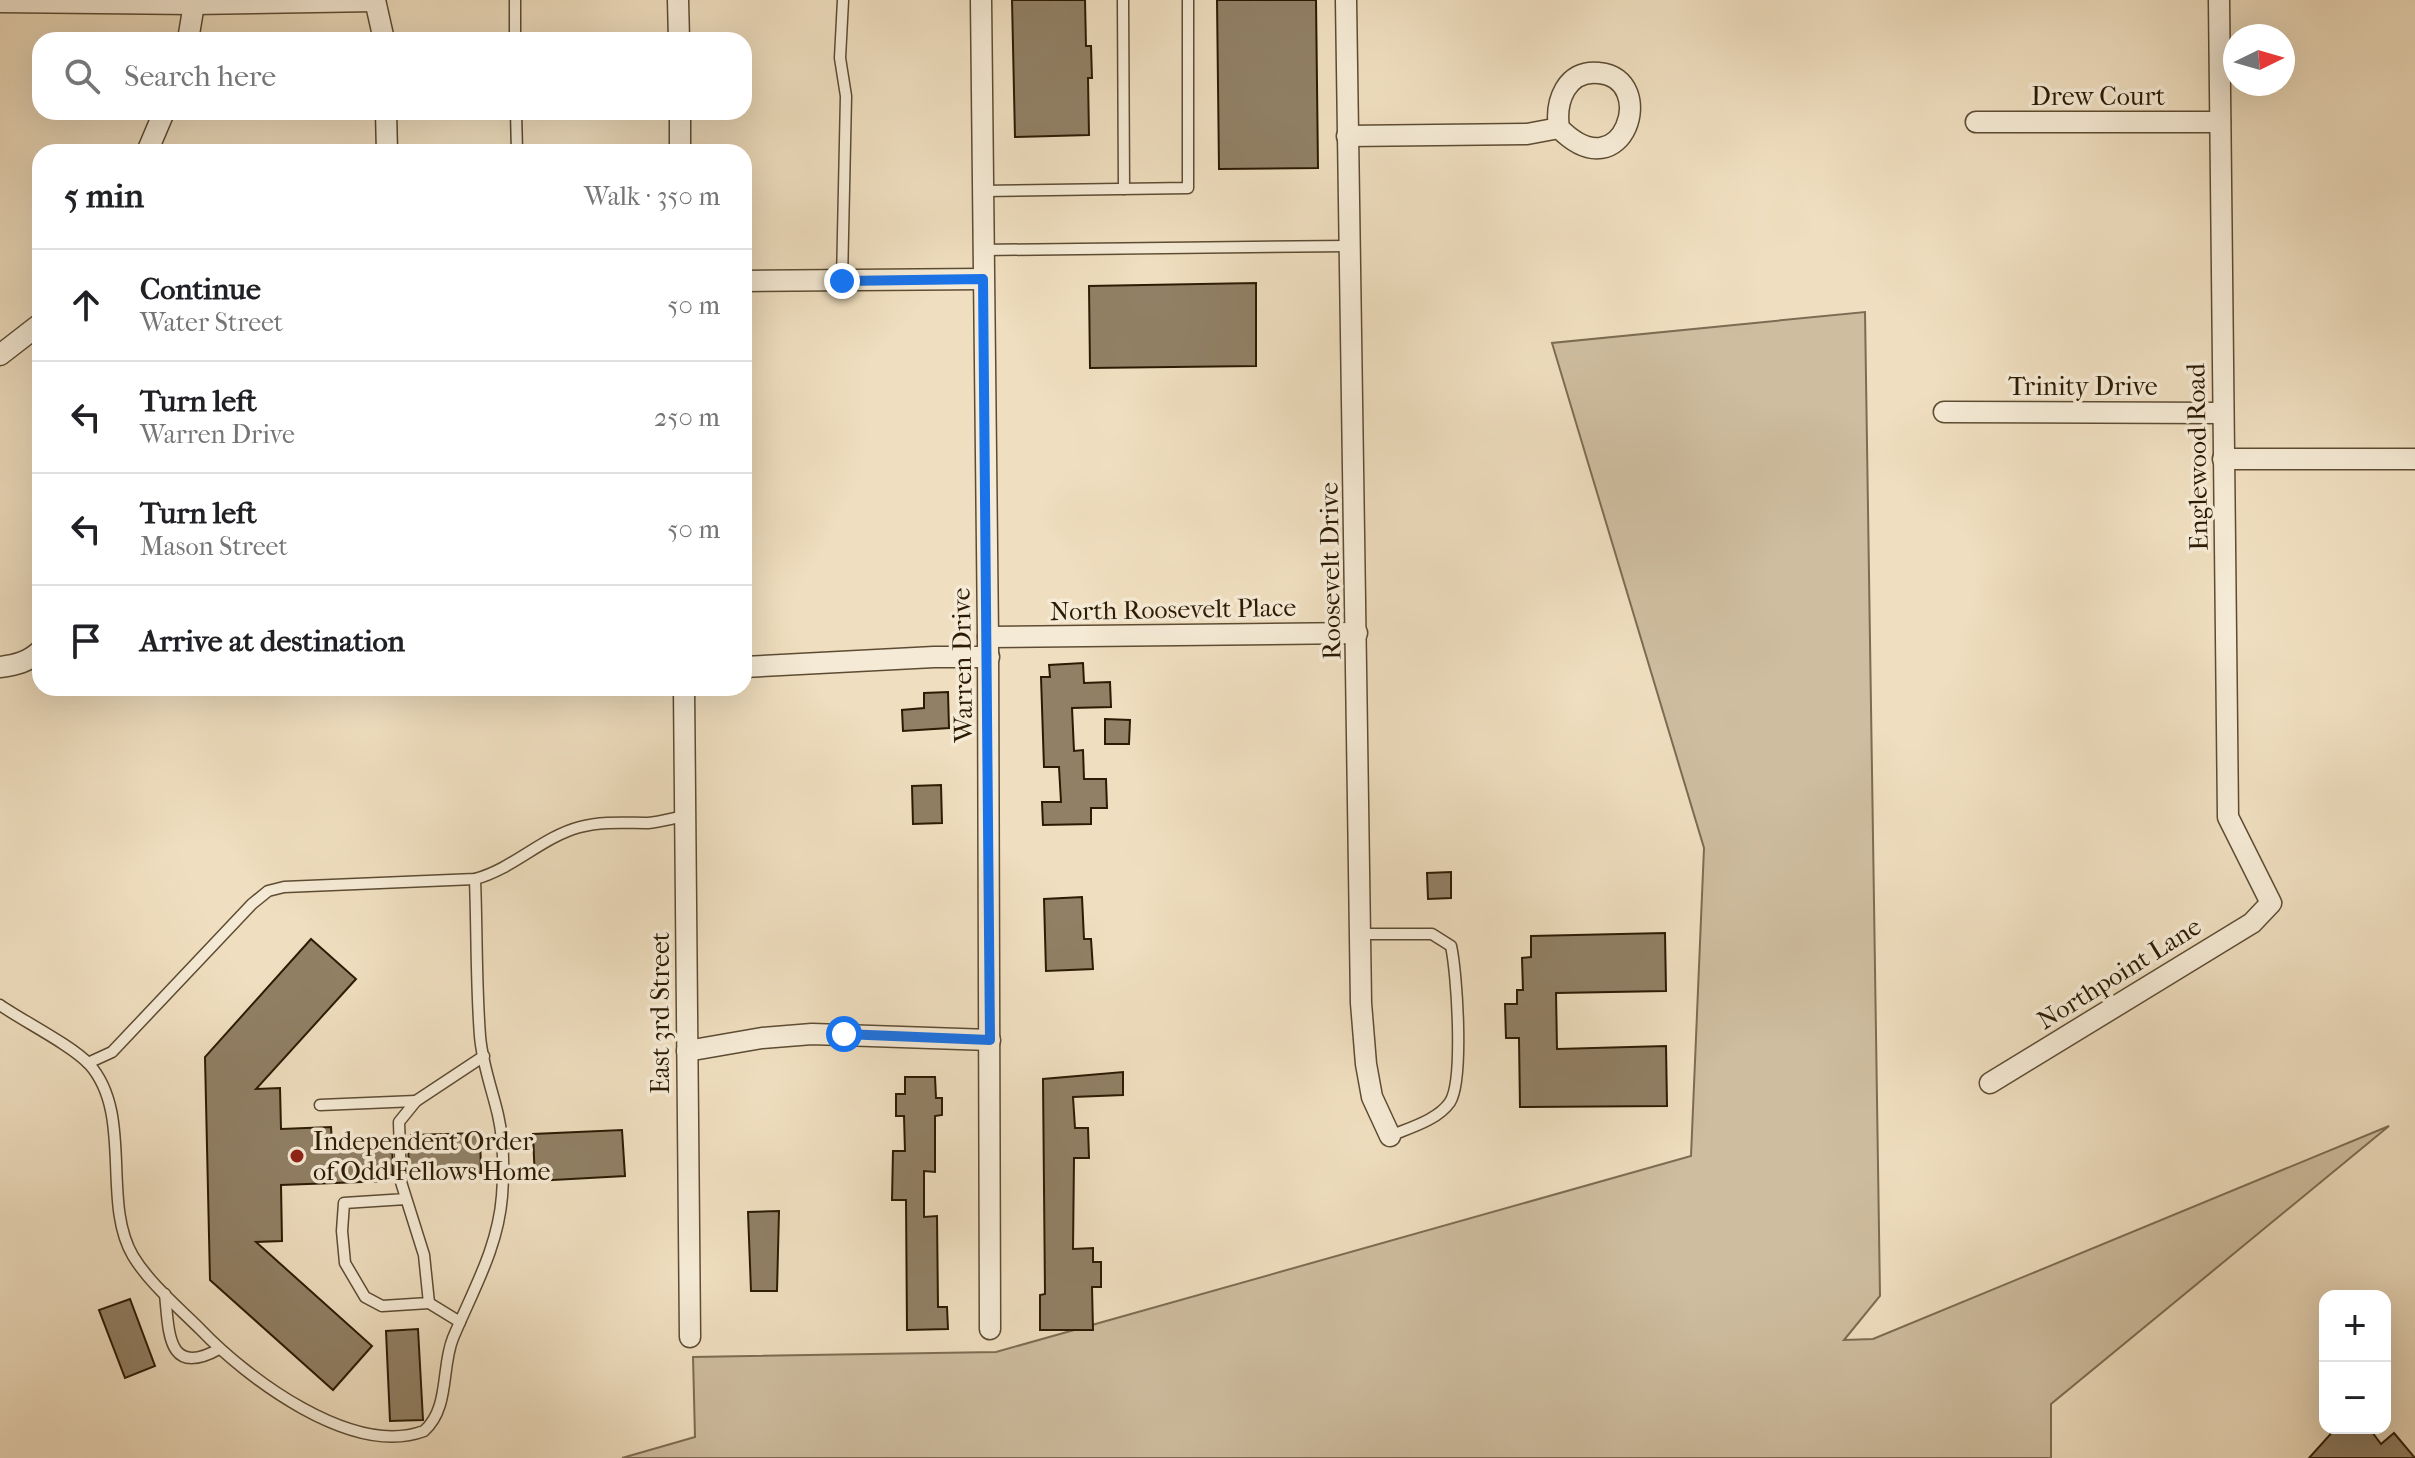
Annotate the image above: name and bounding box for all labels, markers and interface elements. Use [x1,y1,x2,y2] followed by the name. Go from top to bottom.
[2223,24,2295,96] north arrow
[32,32,752,120] search box
[60,54,104,98] icon: search
[124,59,276,94] text: Search here
[2031,81,2166,112] street label: Drew Court
[64,176,144,216] text: 5 min
[584,181,720,212] text: Walk · 350 m
[824,263,860,299] route end
[140,272,261,307] text: Continue
[64,283,108,327] icon: ahead
[667,290,720,321] text: 50 m
[140,307,283,338] text: Water Street
[2180,362,2215,551] street label: Englewood Road
[2008,371,2158,402] street label: Trinity Drive
[140,384,257,419] text: Turn left
[64,395,108,439] icon: left
[654,402,720,433] text: 250 m
[140,419,295,450] text: Warren Drive
[1313,482,1348,660] street label: Roosevelt Drive
[140,496,257,531] text: Turn left
[64,507,108,551] icon: left
[667,514,720,545] text: 50 m
[140,531,288,562] text: Mason Street
[946,587,979,744] street label: Warren Drive
[1050,592,1297,627] street label: North Roosevelt Place
[64,619,108,663] icon: arrive
[140,624,405,659] text: Arrive at destination
[2032,911,2207,1036] street label: Northpoint Lane
[645,931,676,1094] street label: East 3rd Street
[826,1016,862,1052] route start
[313,1126,550,1187] place label: Independent Order of Odd Fellows Home
[288,1147,306,1165] marker: Independent Order of Odd Fellows Home
[2319,1290,2391,1434] map controls
[2319,1290,2391,1362] button: +
[2319,1362,2391,1434] button: −

